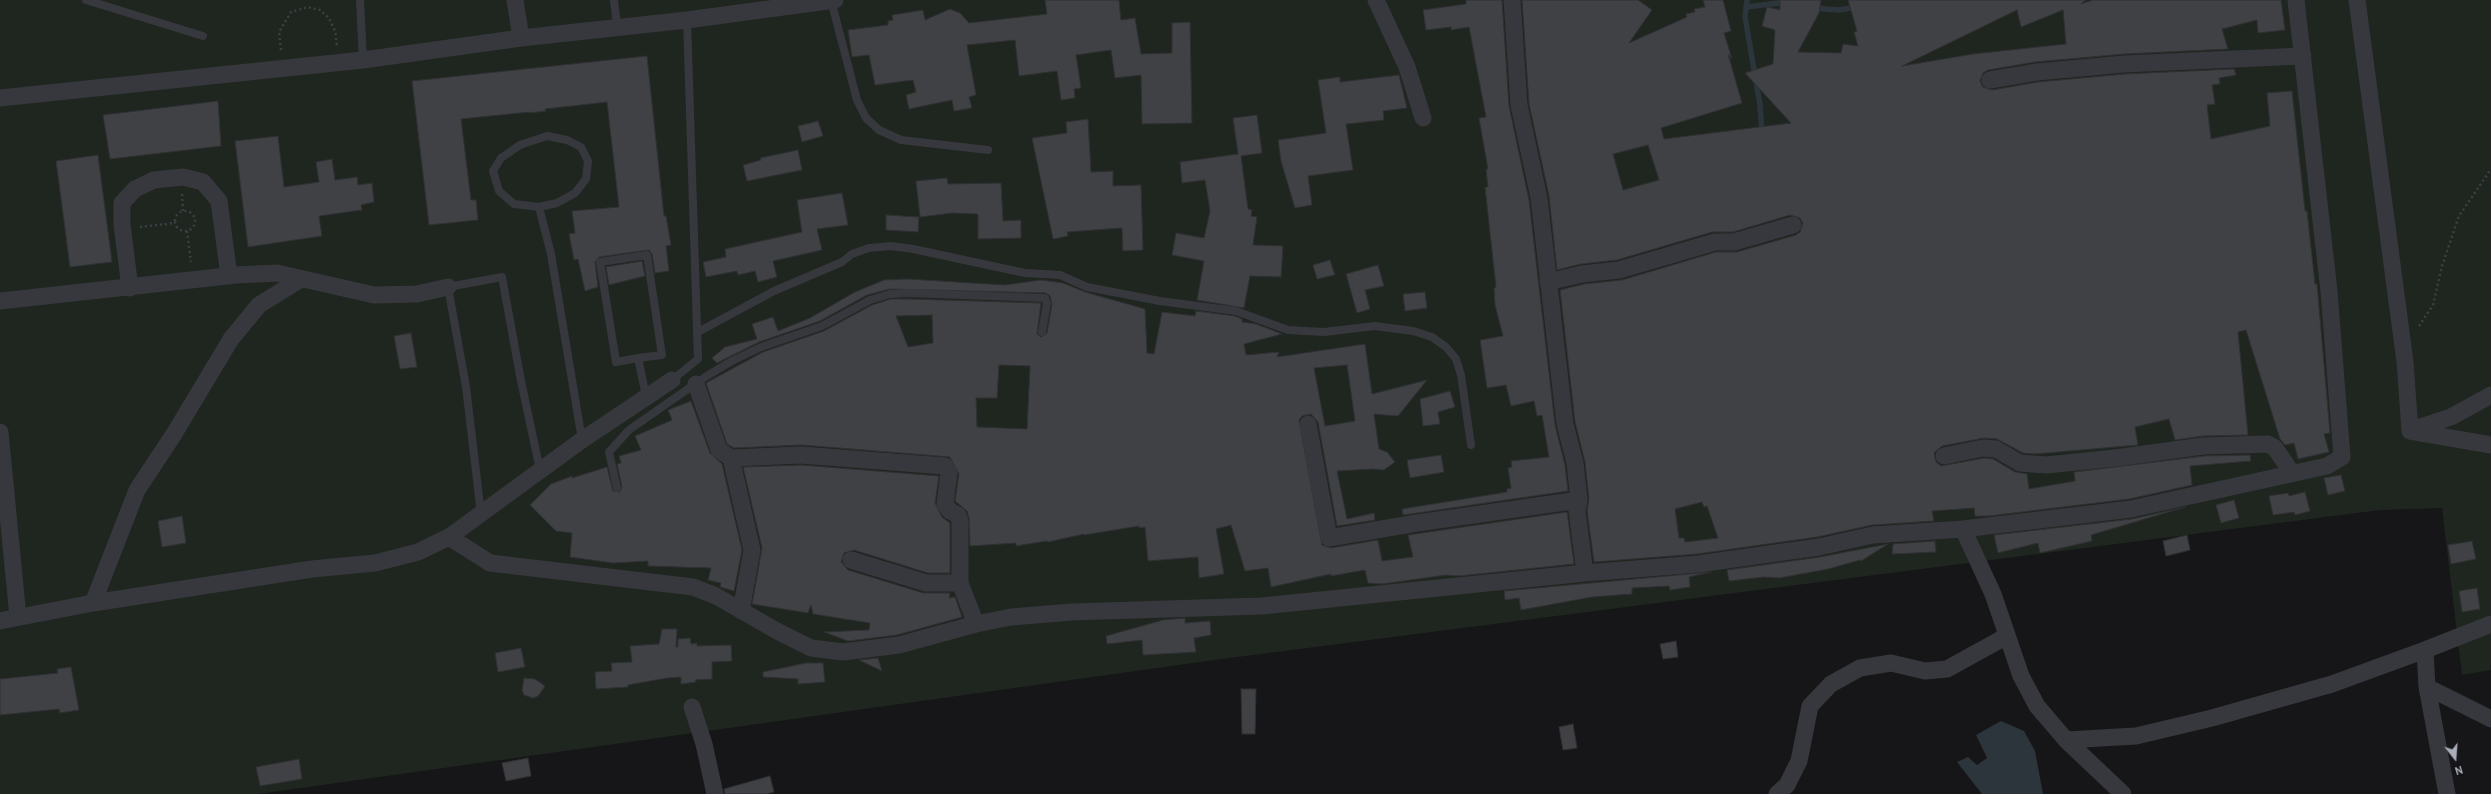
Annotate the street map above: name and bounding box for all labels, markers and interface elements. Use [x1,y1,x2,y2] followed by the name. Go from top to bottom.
[2435,738,2475,778] north arrow
[2453,762,2464,777] text: N

